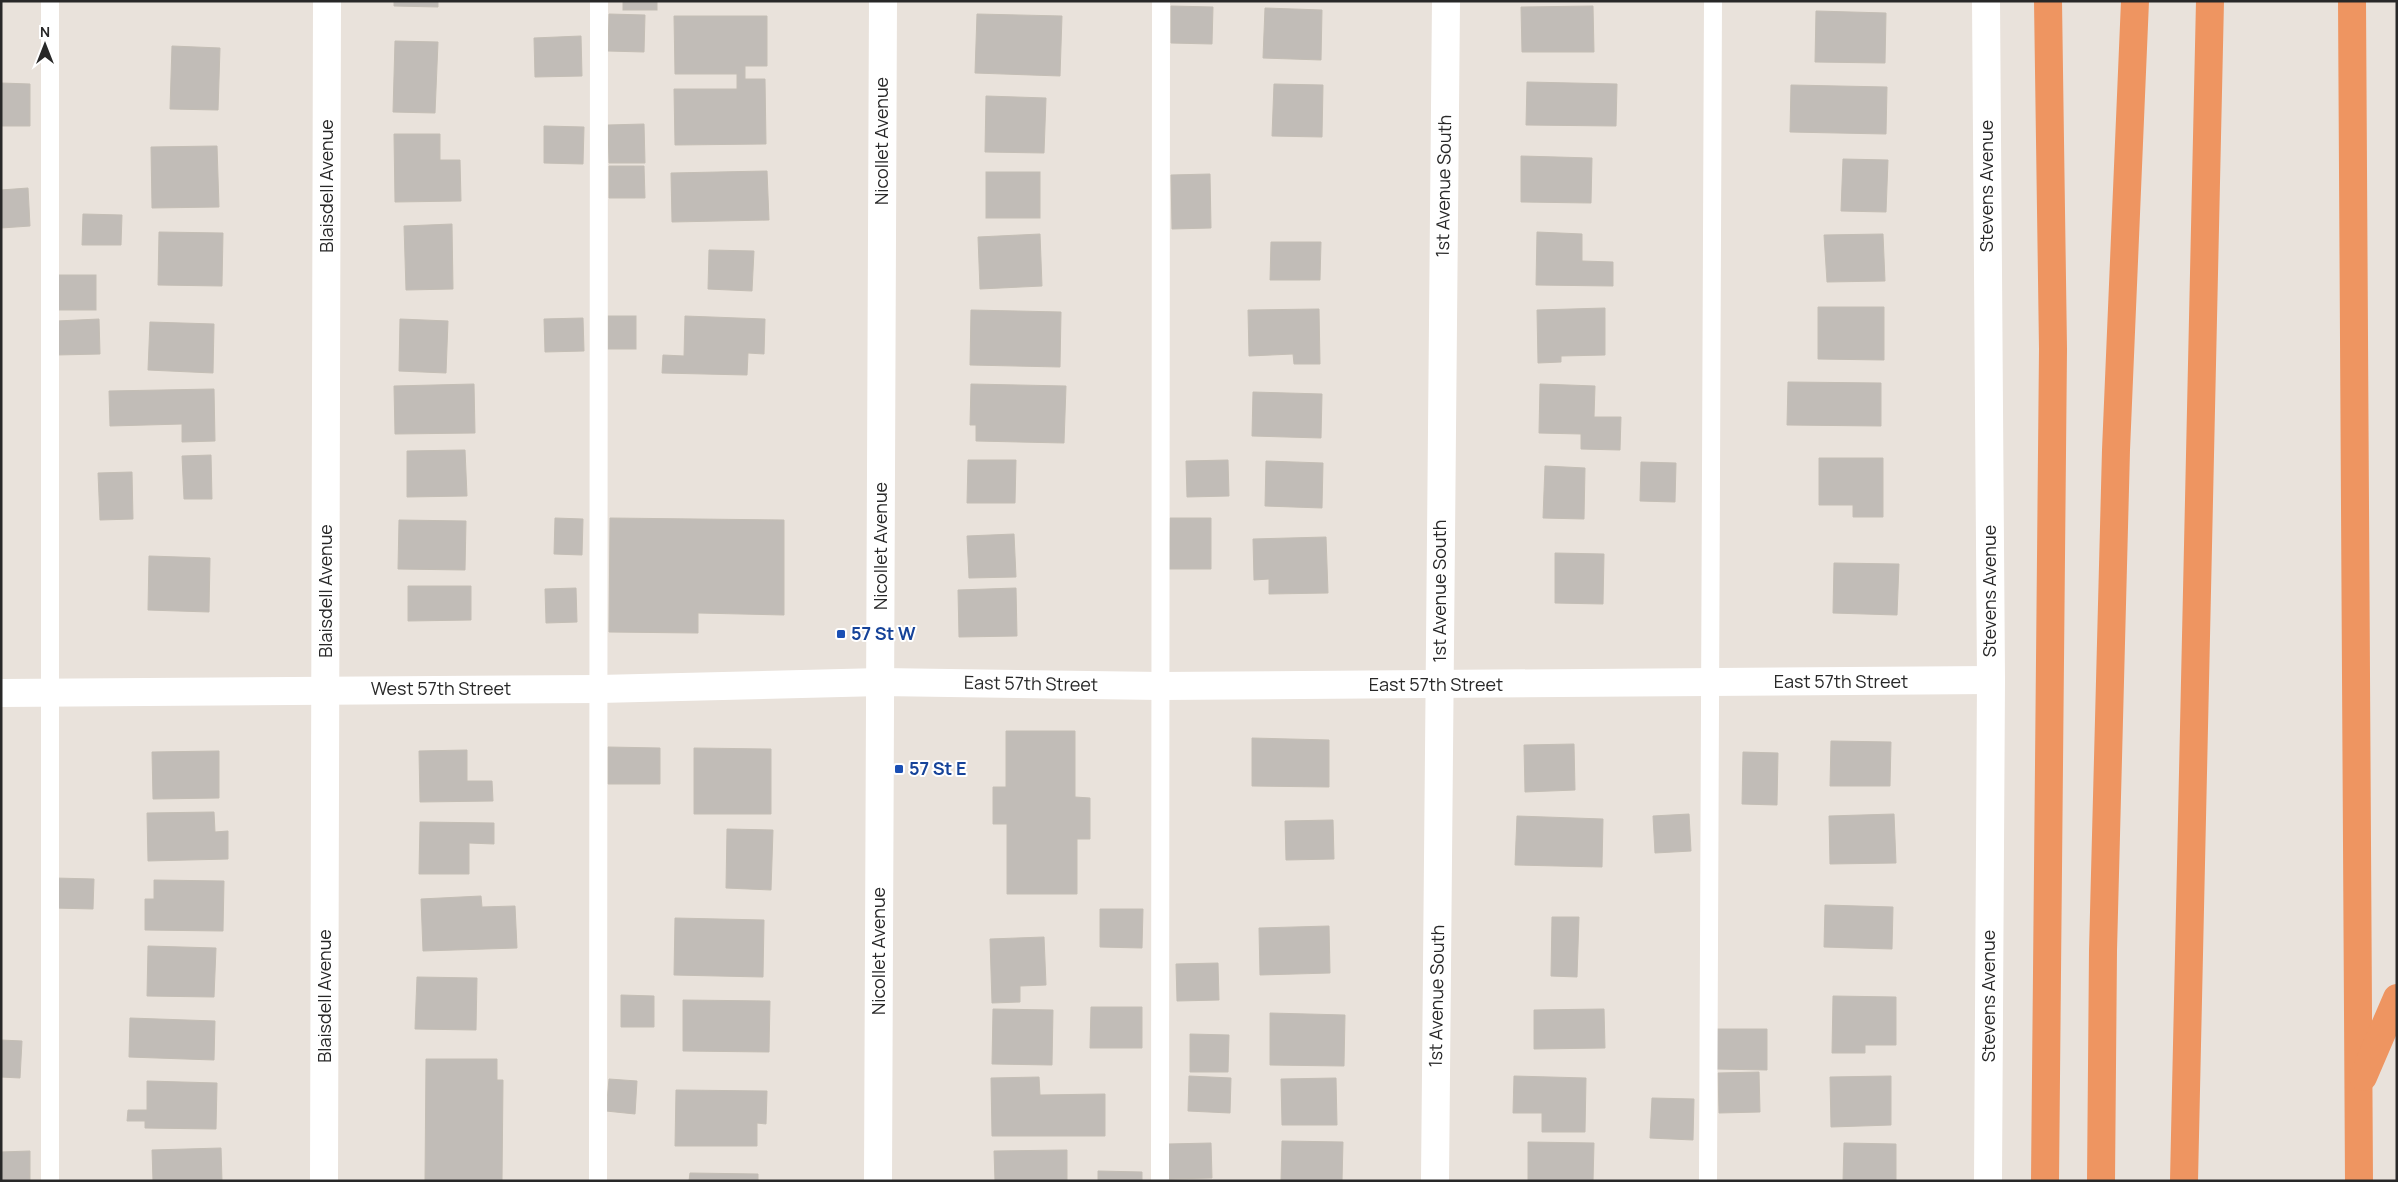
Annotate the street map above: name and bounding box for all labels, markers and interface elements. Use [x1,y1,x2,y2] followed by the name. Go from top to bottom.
[20,20,70,70] north arrow
[40,22,50,41] text: N
[869,77,893,205] street label: Nicollet Avenue
[1430,114,1456,258] street label: 1st Avenue South
[314,119,338,253] street label: Blaisdell Avenue
[1974,120,1998,252] street label: Stevens Avenue
[868,482,892,610] street label: Nicollet Avenue
[1427,520,1451,662] street label: 1st Avenue South
[313,524,337,658] street label: Blaisdell Avenue
[1977,525,2001,657] street label: Stevens Avenue
[851,621,916,645] place label: 57 St W
[835,628,847,640] marker: 57 St W
[1774,669,1908,693] street label: East 57th Street
[964,670,1098,696] street label: East 57th Street
[1369,672,1503,696] street label: East 57th Street
[371,676,511,700] street label: West 57th Street
[909,756,967,780] place label: 57 St E
[893,763,905,775] marker: 57 St E
[866,887,890,1015] street label: Nicollet Avenue
[1423,924,1449,1068] street label: 1st Avenue South
[312,929,336,1063] street label: Blaisdell Avenue
[1976,930,2000,1062] street label: Stevens Avenue

